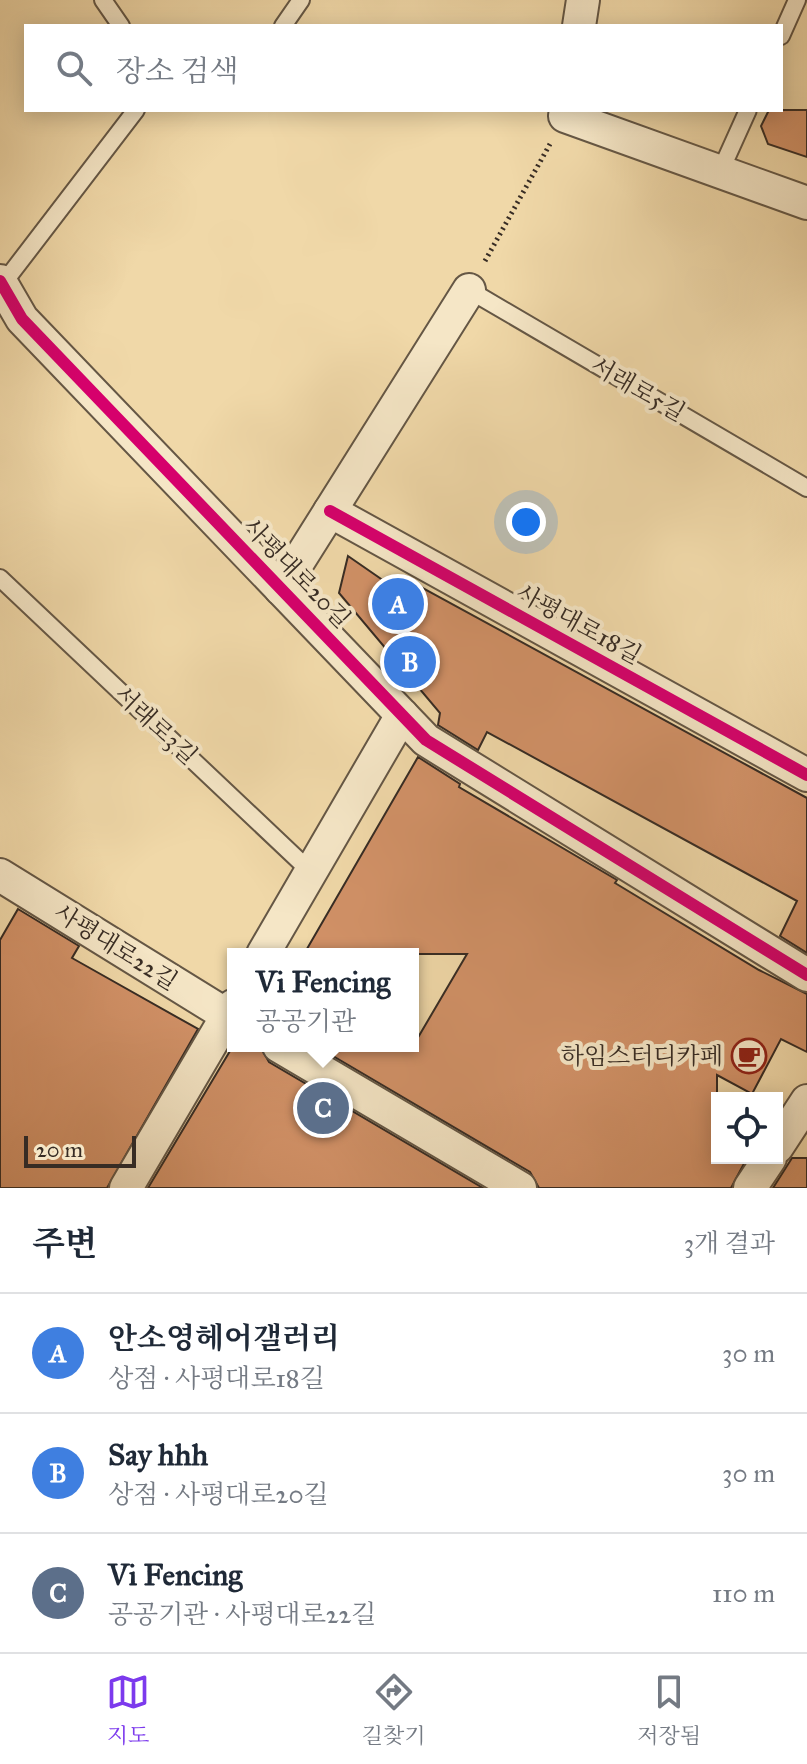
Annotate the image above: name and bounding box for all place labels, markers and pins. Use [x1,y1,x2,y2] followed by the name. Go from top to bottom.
[372,574,424,634] pin: A
[384,632,436,692] pin: B
[730,1037,768,1075] cafe icon: 하임스터디카페
[561,1041,723,1071] place label: 하임스터디카페
[297,1078,349,1138] pin: C

